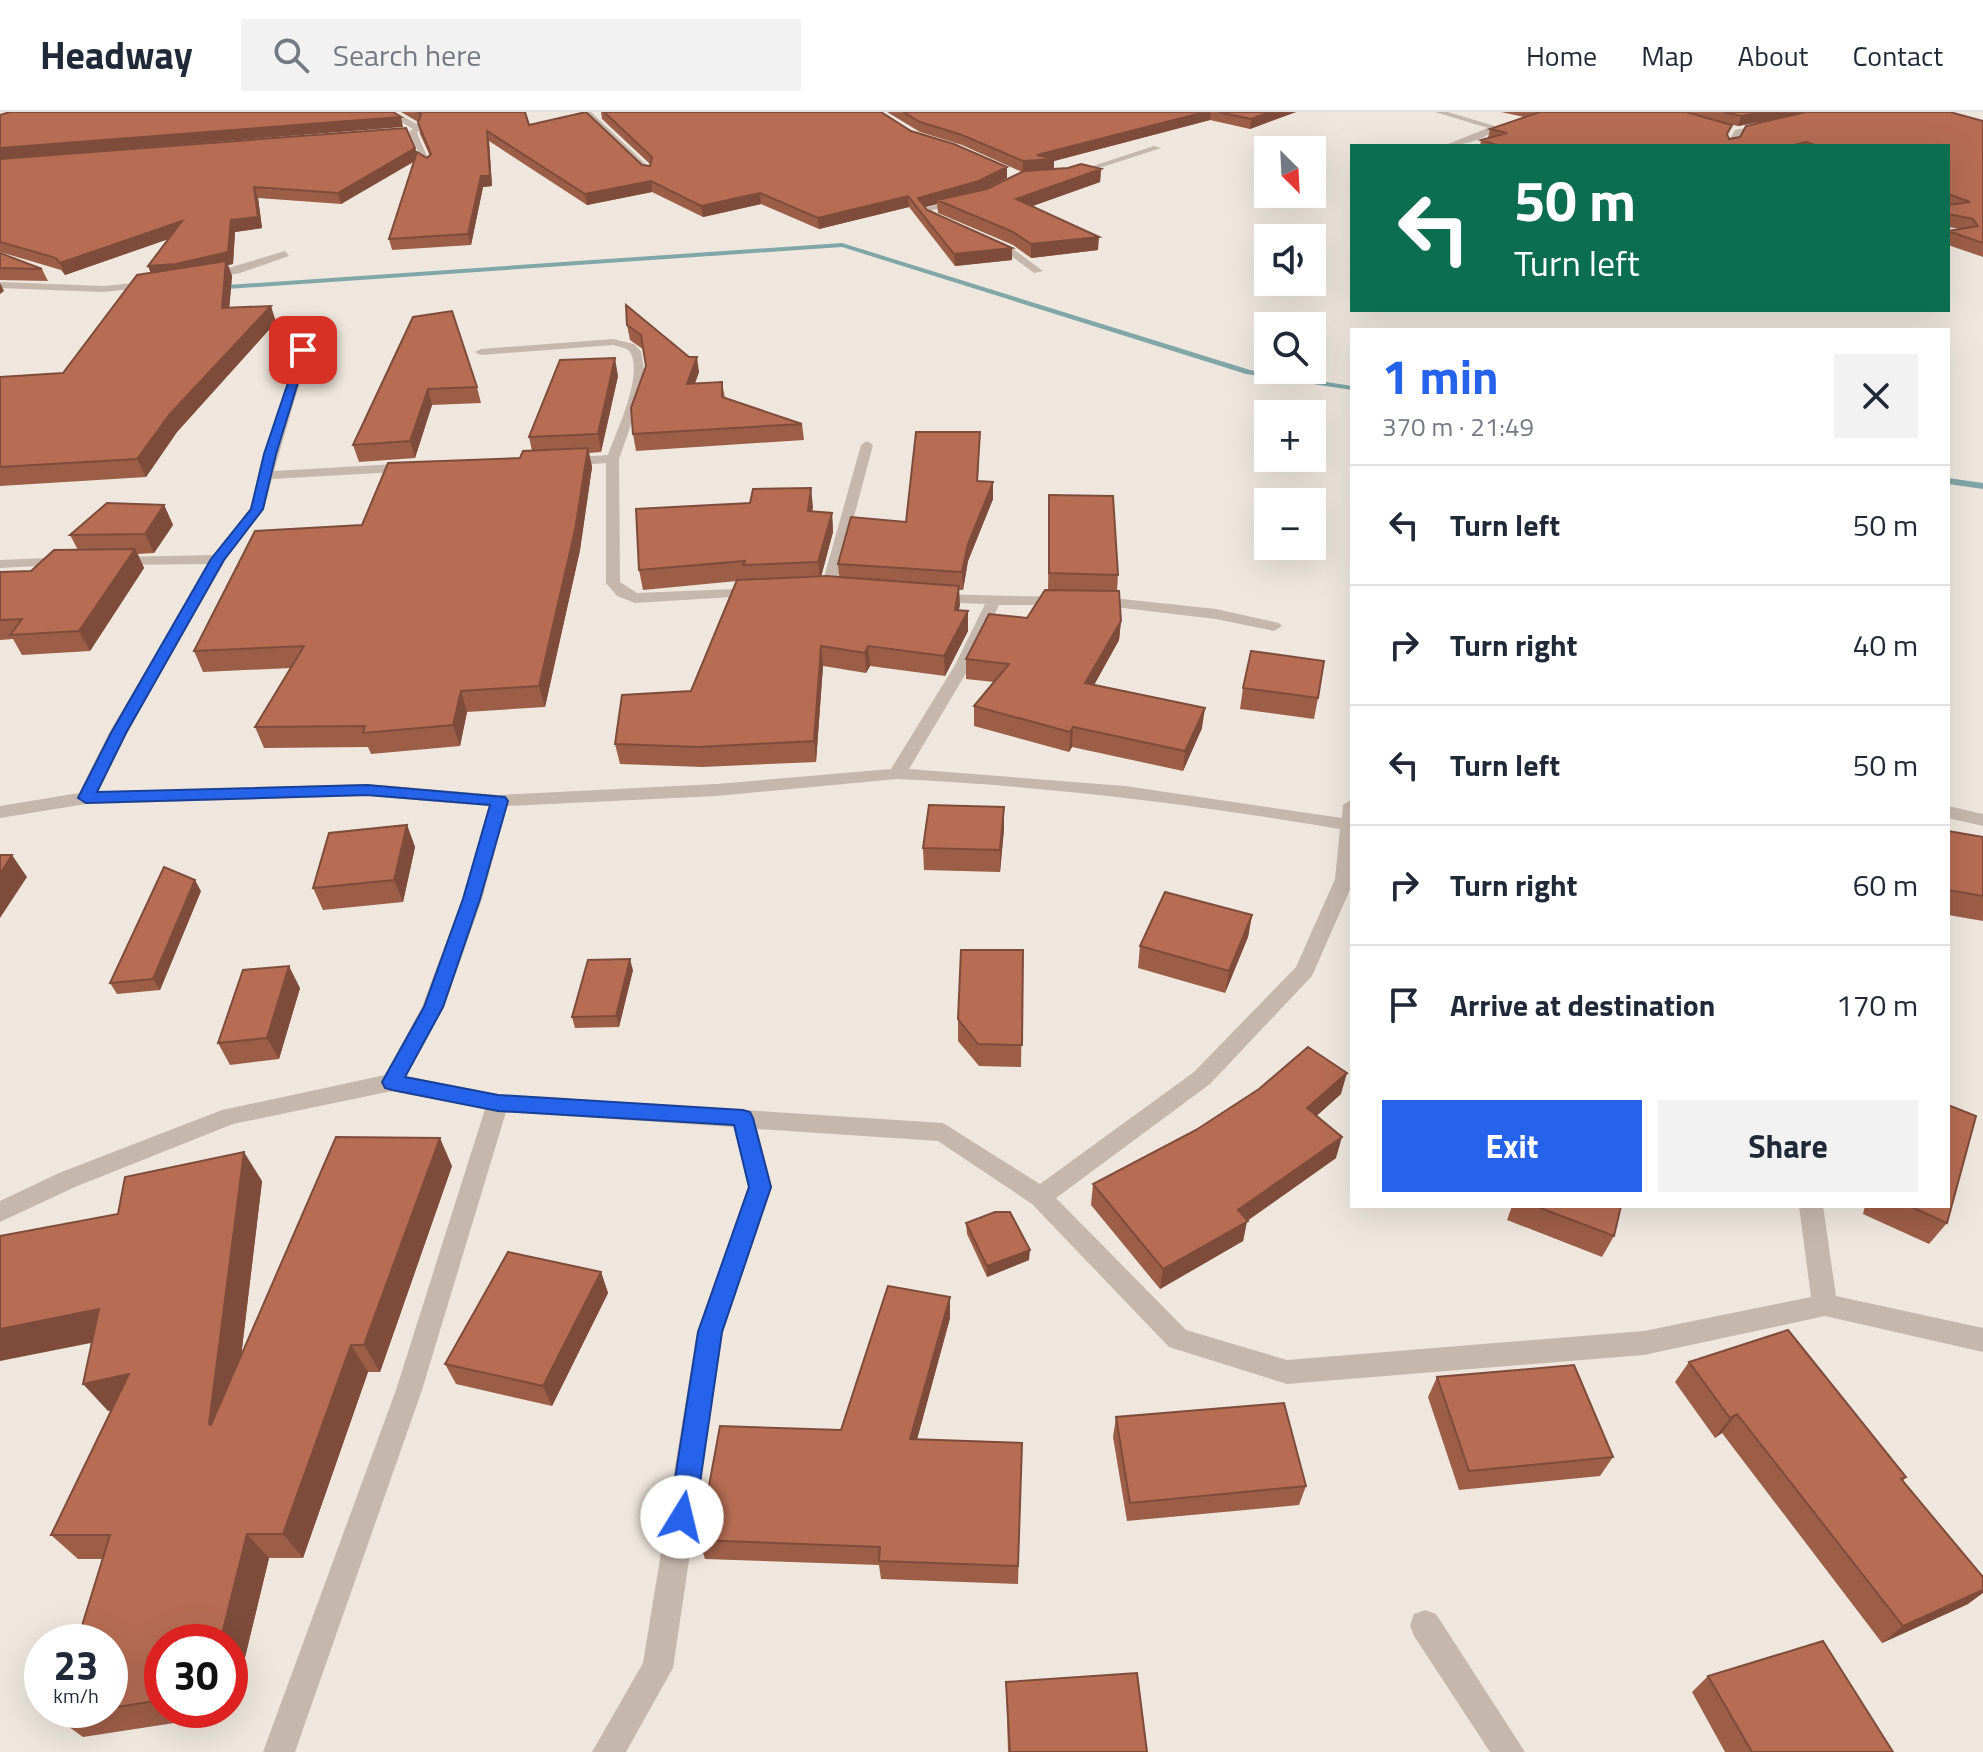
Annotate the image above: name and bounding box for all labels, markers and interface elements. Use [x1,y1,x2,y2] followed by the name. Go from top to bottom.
[241,19,801,91] search box
[40,26,193,84] text: Headway
[333,32,481,78] text: Search here
[269,33,313,77] icon: search
[1526,34,1597,77] text: Home
[1641,34,1694,77] text: Map
[1738,34,1808,77] text: About
[1852,34,1943,77] text: Contact
[1254,136,1326,208] north arrow
[1254,136,1326,560] map controls
[1514,158,1636,243] text: 50 m
[1382,176,1486,280] icon: left
[1254,224,1326,296] button: sound
[1514,235,1640,290] text: Turn left
[1254,312,1326,384] button: search
[269,316,337,384] pin
[281,328,325,372] icon: arrive
[1382,340,1499,413] text: 1 min
[1834,354,1918,438] button: close
[1254,400,1326,472] button: +
[1382,407,1534,446] text: 370 m · 21:49
[1254,488,1326,560] button: −
[1450,502,1560,548] text: Turn left
[1853,502,1918,548] text: 50 m
[1382,503,1426,547] icon: left
[1450,622,1578,668] text: Turn right
[1853,622,1918,668] text: 40 m
[1382,623,1426,667] icon: right
[1450,742,1560,788] text: Turn left
[1853,742,1918,788] text: 50 m
[1382,743,1426,787] icon: left
[1450,862,1578,908] text: Turn right
[1853,862,1918,908] text: 60 m
[1382,863,1426,907] icon: right
[1450,982,1715,1028] text: Arrive at destination
[1836,982,1918,1028] text: 170 m
[1382,983,1426,1027] icon: arrive
[1382,1100,1642,1192] button: Exit
[1658,1100,1918,1192] button: Share
[640,1475,724,1559] position arrow
[144,1624,248,1728] speed limit sign: 30
[54,1635,98,1696] text: 23
[53,1680,99,1711] text: km/h

